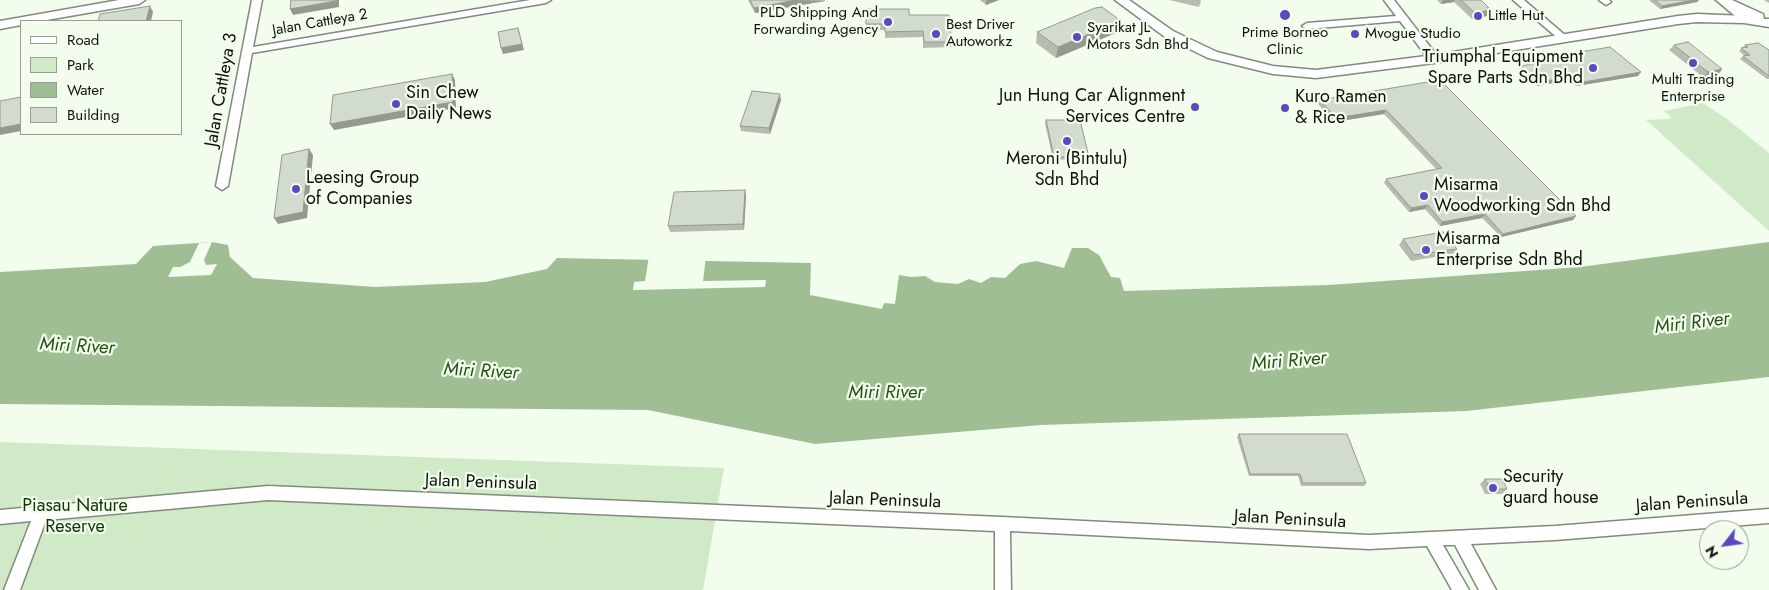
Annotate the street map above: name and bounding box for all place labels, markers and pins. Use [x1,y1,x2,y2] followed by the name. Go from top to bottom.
[753,4,878,39] place label: PLD Shipping And Forwarding Agency
[1488,7,1544,25] place label: Little Hut
[1278,8,1292,22] marker: Prime Borneo Clinic
[1472,10,1484,22] marker: Little Hut
[882,16,894,28] marker: PLD Shipping And Forwarding Agency
[946,16,1015,51] place label: Best Driver Autoworkz
[1087,19,1189,54] place label: Syarikat JL Motors Sdn Bhd
[1242,24,1328,59] place label: Prime Borneo Clinic
[1365,25,1461,43] place label: Mvogue Studio
[930,28,942,40] marker: Best Driver Autoworkz
[1349,28,1361,40] marker: Mvogue Studio
[1071,31,1083,43] marker: Syarikat JL Motors Sdn Bhd
[1422,47,1583,90] place label: Triumphal Equipment Spare Parts Sdn Bhd
[1687,57,1699,69] marker: Multi Trading Enterprise
[1587,62,1599,74] marker: Triumphal Equipment Spare Parts Sdn Bhd
[1652,71,1734,106] place label: Multi Trading Enterprise
[406,83,491,126] place label: Sin Chew Daily News
[999,86,1185,128] place label: Jun Hung Car Alignment Services Centre
[1295,87,1387,130] place label: Kuro Ramen & Rice
[390,98,402,110] marker: Sin Chew Daily News
[1189,101,1201,113] marker: Jun Hung Car Alignment Services Centre
[1279,102,1291,114] marker: Kuro Ramen & Rice
[1061,135,1073,147] marker: Meroni (Bintulu) Sdn Bhd
[1006,149,1128,192] place label: Meroni (Bintulu) Sdn Bhd
[306,168,419,210] place label: Leesing Group of Companies
[1434,175,1611,218] place label: Misarma Woodworking Sdn Bhd
[290,183,302,195] marker: Leesing Group of Companies
[1418,190,1430,202] marker: Misarma Woodworking Sdn Bhd
[1436,229,1583,272] place label: Misarma Enterprise Sdn Bhd
[1420,244,1432,256] marker: Misarma Enterprise Sdn Bhd
[1503,467,1598,509] place label: Security guard house
[1487,482,1499,494] marker: Security guard house

